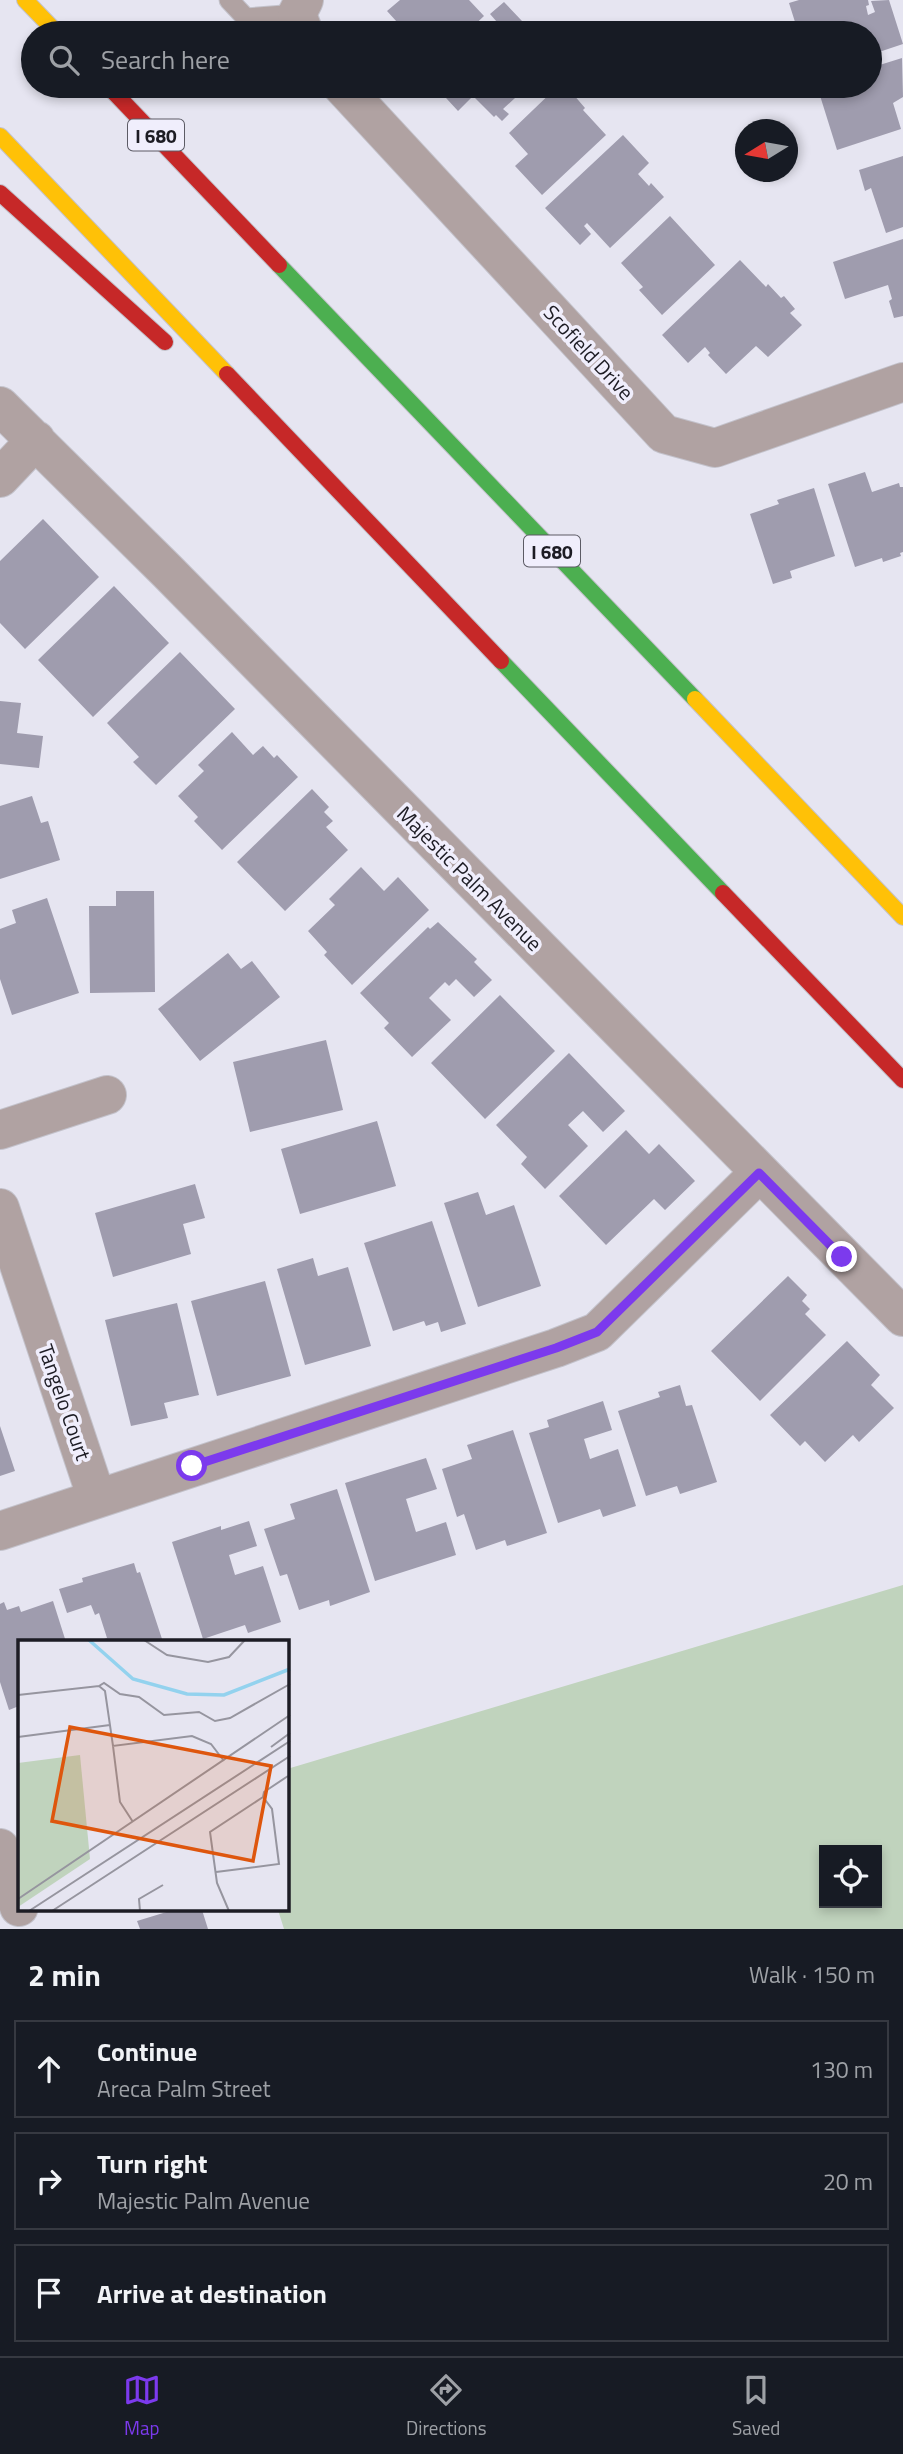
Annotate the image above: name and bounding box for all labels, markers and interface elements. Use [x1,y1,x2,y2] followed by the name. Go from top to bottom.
[21,21,882,98] search box
[101,40,230,79] text: Search here
[45,41,83,79] icon: search
[128,119,184,150] road number: I 680
[735,119,798,182] north arrow
[536,297,642,407] street label: Scofield Drive
[524,536,580,566] road number: I 680
[390,798,550,958] street label: Majestic Palm Avenue
[826,1241,857,1272] route end
[30,1340,100,1465] street label: Tangelo Court
[176,1450,207,1481] route start
[18,1640,289,1912] inset map
[819,1845,882,1908] map controls
[819,1845,882,1908] button: locate
[28,1952,101,1998] text: 2 min
[749,1957,875,1992] text: Walk · 150 m
[97,2032,197,2071] text: Continue
[30,2050,68,2088] icon: ahead
[810,2052,873,2087] text: 130 m
[97,2071,271,2106] text: Areca Palm Street
[97,2144,208,2183] text: Turn right
[30,2162,68,2200] icon: right
[823,2164,873,2199] text: 20 m
[97,2183,310,2218] text: Majestic Palm Avenue
[30,2274,68,2312] icon: arrive
[97,2274,327,2313] text: Arrive at destination
[123,2371,161,2442] tab: Map
[406,2371,487,2442] tab: Directions
[732,2371,780,2442] tab: Saved

